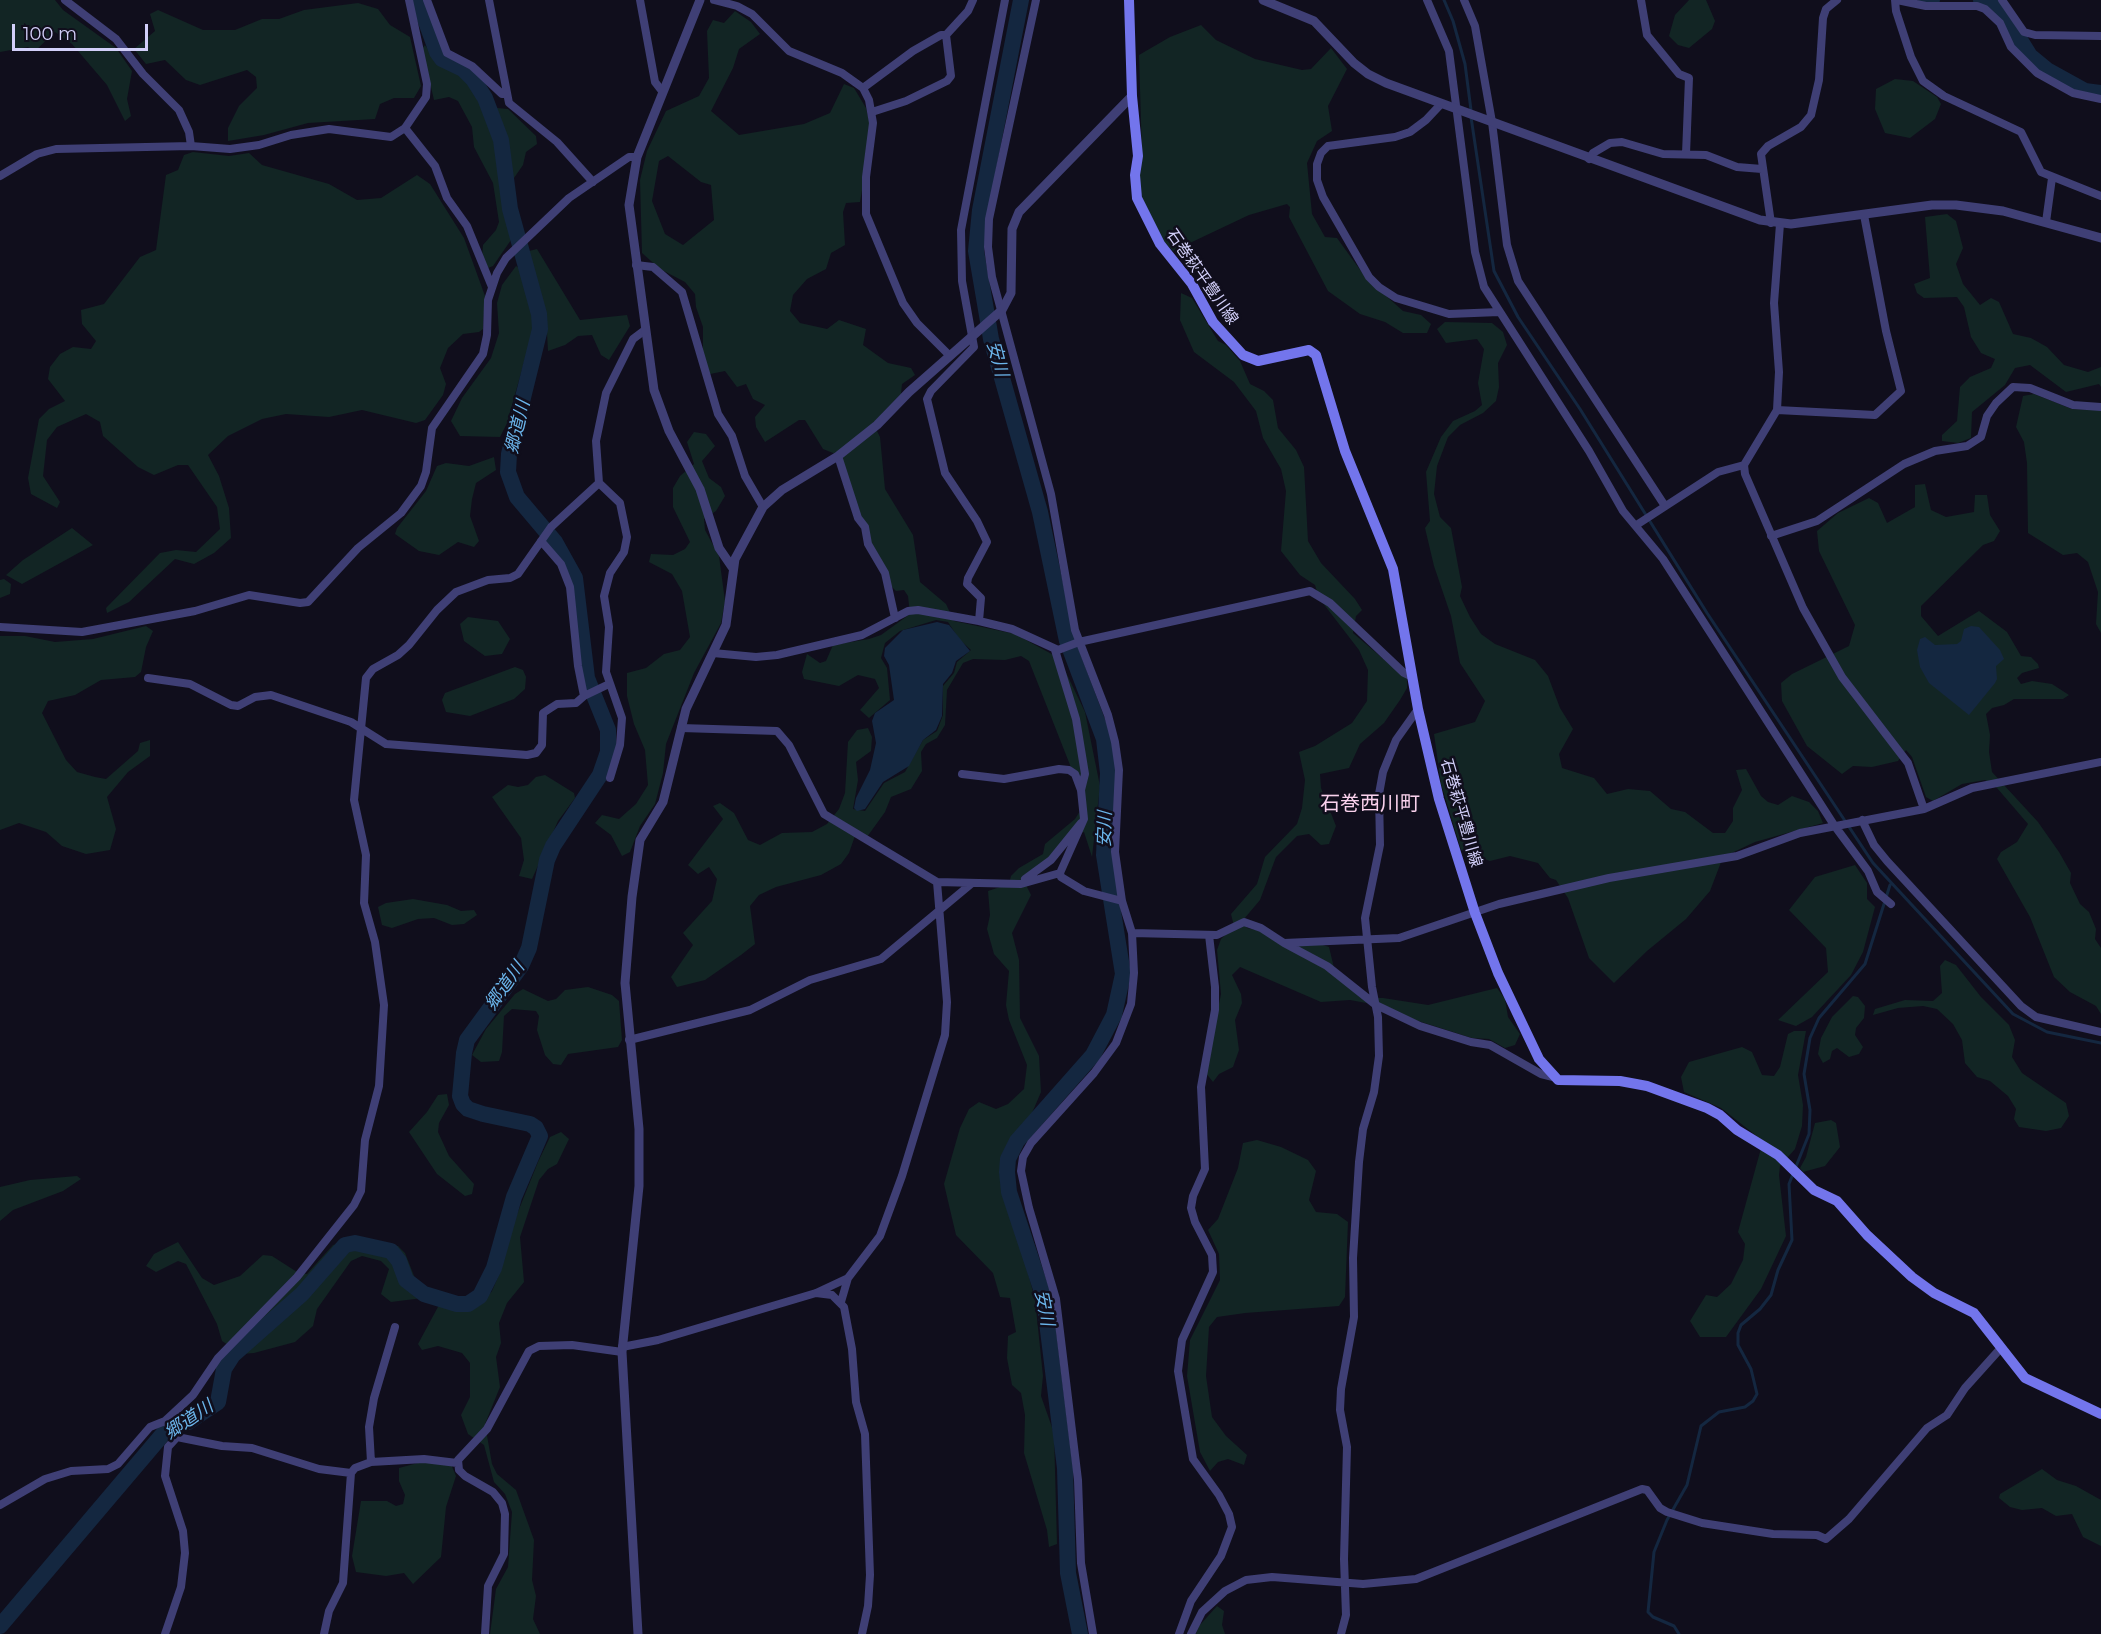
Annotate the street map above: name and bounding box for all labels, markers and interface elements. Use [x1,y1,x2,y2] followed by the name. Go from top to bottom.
[15,12,152,50] scale bar
[23,23,77,45] text: 100 m
[1162,226,1242,328] street label: 石巻萩平豊川線
[982,339,1012,379] water label: 安川
[501,398,535,456] water label: 郷道川
[1436,757,1486,869] street label: 石巻萩平豊川線
[1320,792,1420,816] district label: 石巻西川町
[1094,811,1116,847] water label: 安川
[481,958,529,1014] water label: 郷道川
[1030,1288,1058,1328] water label: 安川
[161,1396,217,1444] water label: 郷道川

